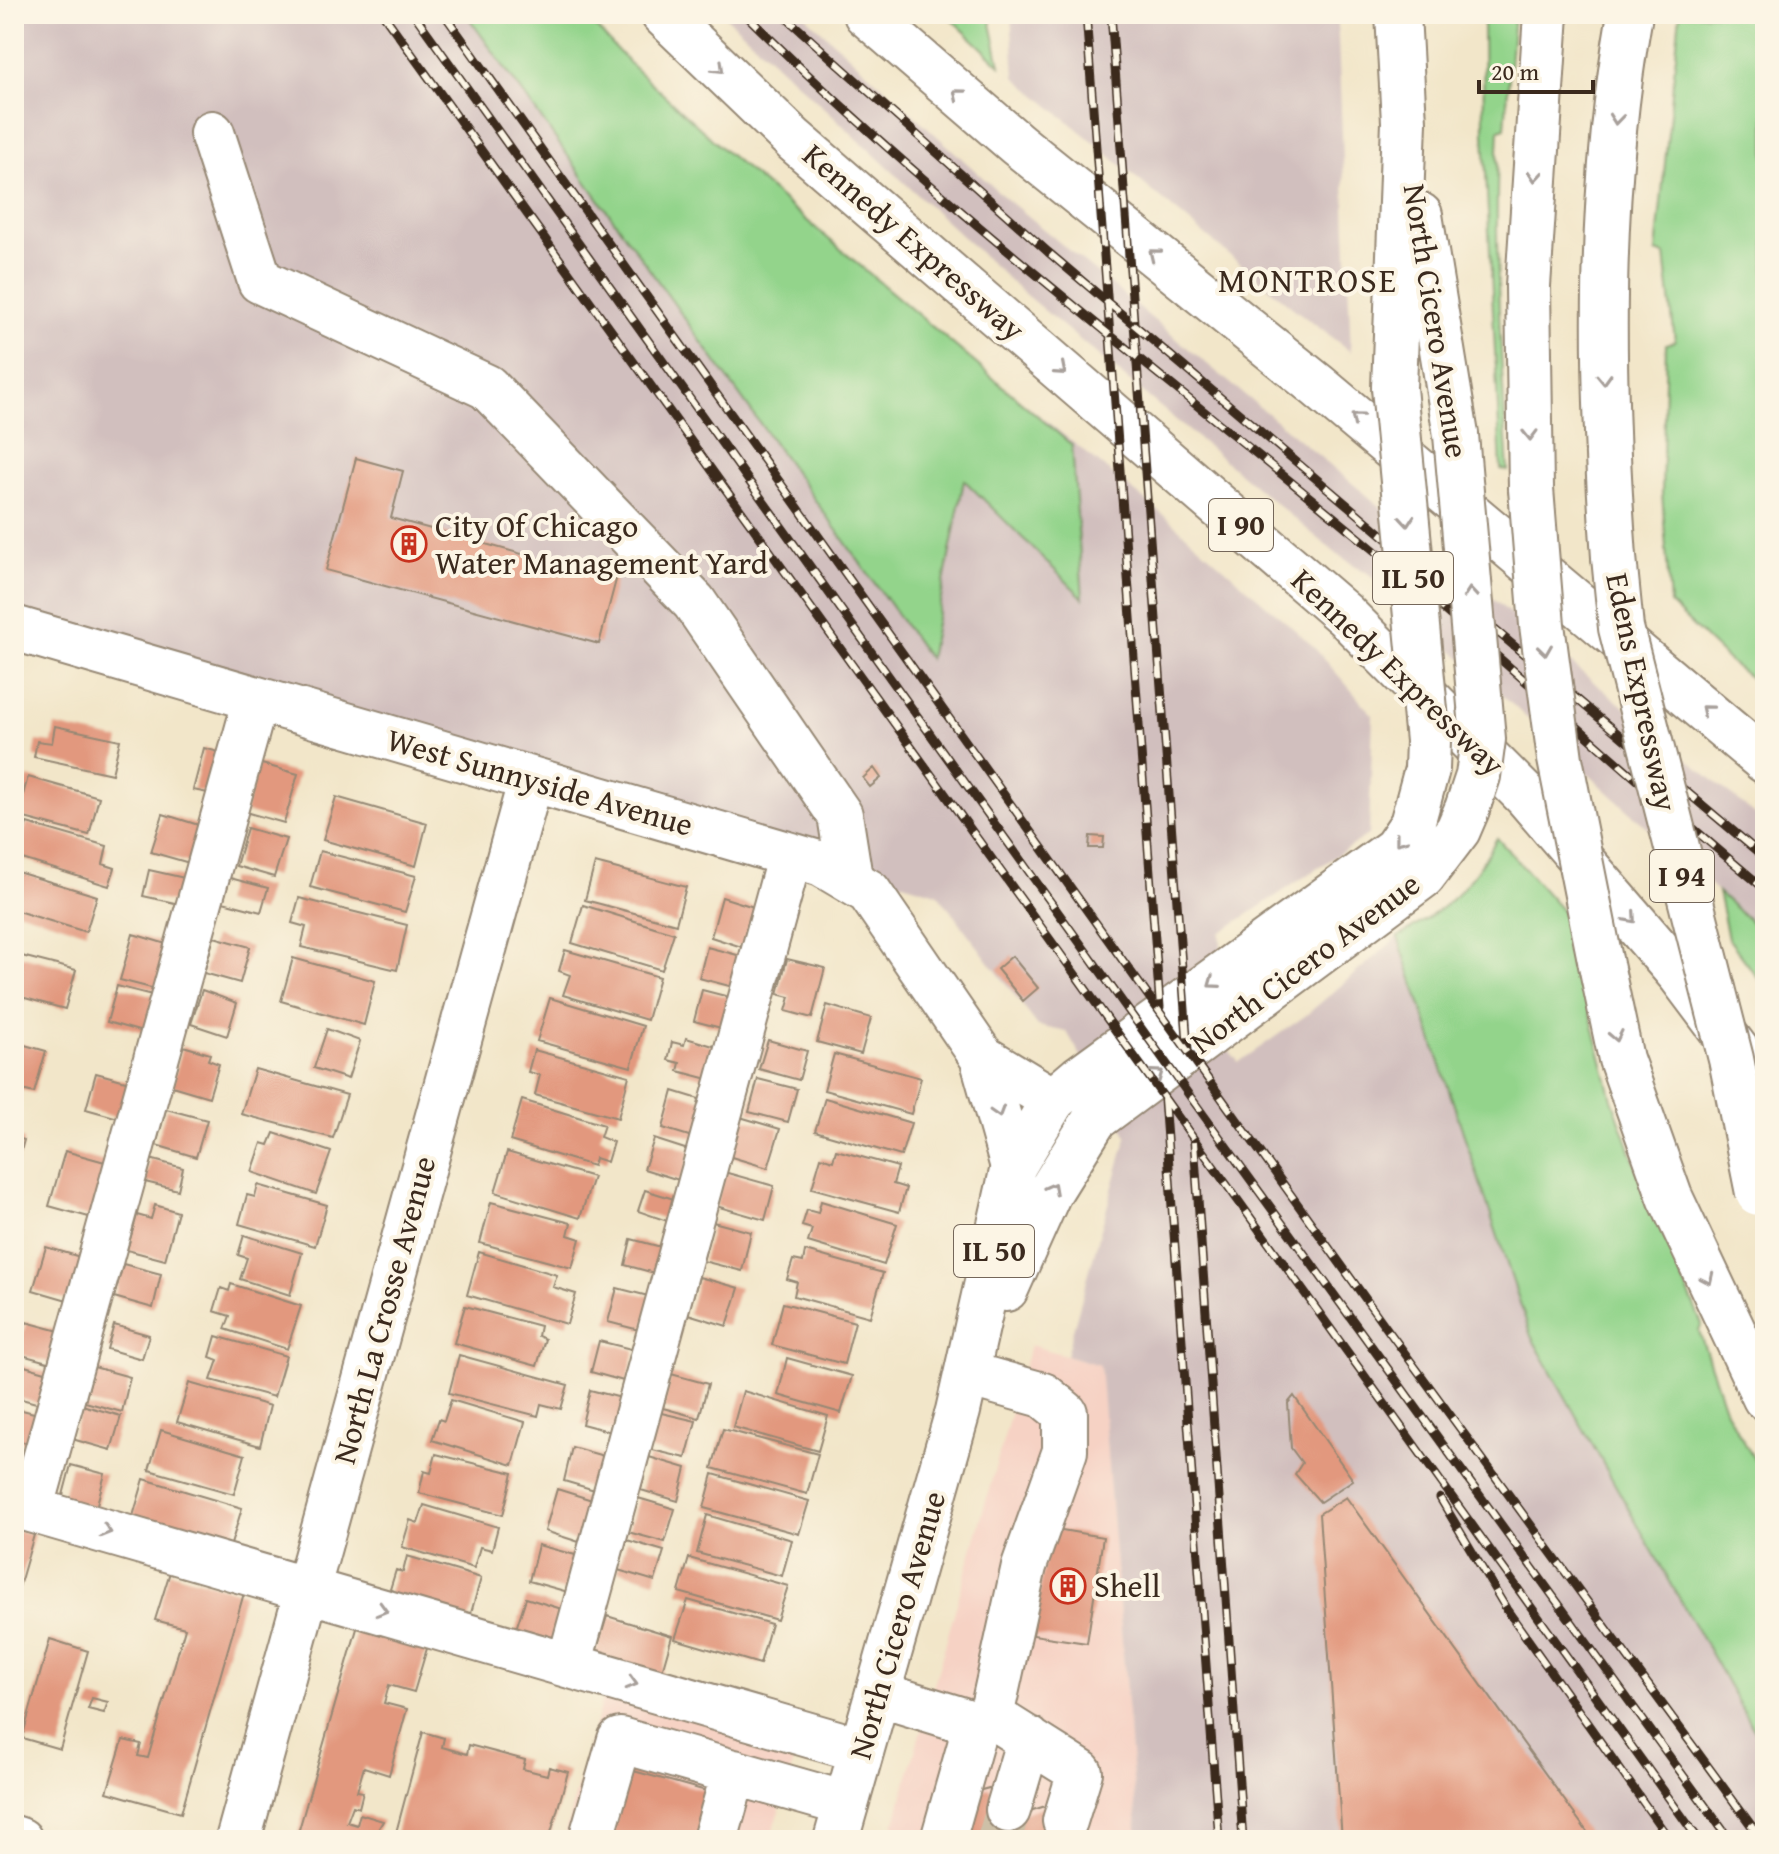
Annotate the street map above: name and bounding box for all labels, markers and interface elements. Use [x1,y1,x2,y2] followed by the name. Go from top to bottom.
[1479,44,1593,94] scale bar
[1491,54,1539,89] text: 20 m
[710,59,725,73] one-way arrow
[952,89,967,104] one-way arrow
[1607,113,1624,126] one-way arrow
[793,132,1036,352] street label: Kennedy Expressway
[1527,170,1544,183] one-way arrow
[1392,181,1481,461] street label: North Cicero Avenue
[1149,249,1163,264] one-way arrow
[1218,255,1398,304] district label: MONTROSE
[1052,360,1067,374] one-way arrow
[1595,373,1613,386] one-way arrow
[1350,413,1365,428] one-way arrow
[1521,429,1539,442] one-way arrow
[1209,499,1273,551] road number: I 90
[435,502,768,586] place label: City Of Chicago Water Management Yard
[1399,515,1416,528] one-way arrow
[390,525,428,563] building icon: City Of Chicago Water Management Yard
[1373,552,1453,604] road number: IL 50
[1281,557,1516,786] street label: Kennedy Expressway
[1594,569,1691,815] street label: Edens Expressway
[1462,586,1479,599] one-way arrow
[1536,643,1553,657] one-way arrow
[1700,705,1715,720] one-way arrow
[382,715,698,848] street label: West Sunnyside Avenue
[1395,831,1410,846] one-way arrow
[1650,850,1714,902] road number: I 94
[1180,861,1429,1065] street label: North Cicero Avenue
[1621,909,1636,923] one-way arrow
[1207,973,1221,987] one-way arrow
[1607,1029,1624,1042] one-way arrow
[1150,1069,1164,1083] one-way arrow
[988,1104,1005,1118] one-way arrow
[320,1151,447,1469] street label: North La Crosse Avenue
[1042,1182,1057,1197] one-way arrow
[954,1225,1034,1277] road number: IL 50
[1698,1270,1714,1285] one-way arrow
[836,1485,957,1764] street label: North Cicero Avenue
[99,1522,113,1538] one-way arrow
[1094,1562,1161,1609] place label: Shell
[1049,1567,1087,1605] building icon: Shell
[375,1601,389,1617] one-way arrow
[624,1674,638,1690] one-way arrow

